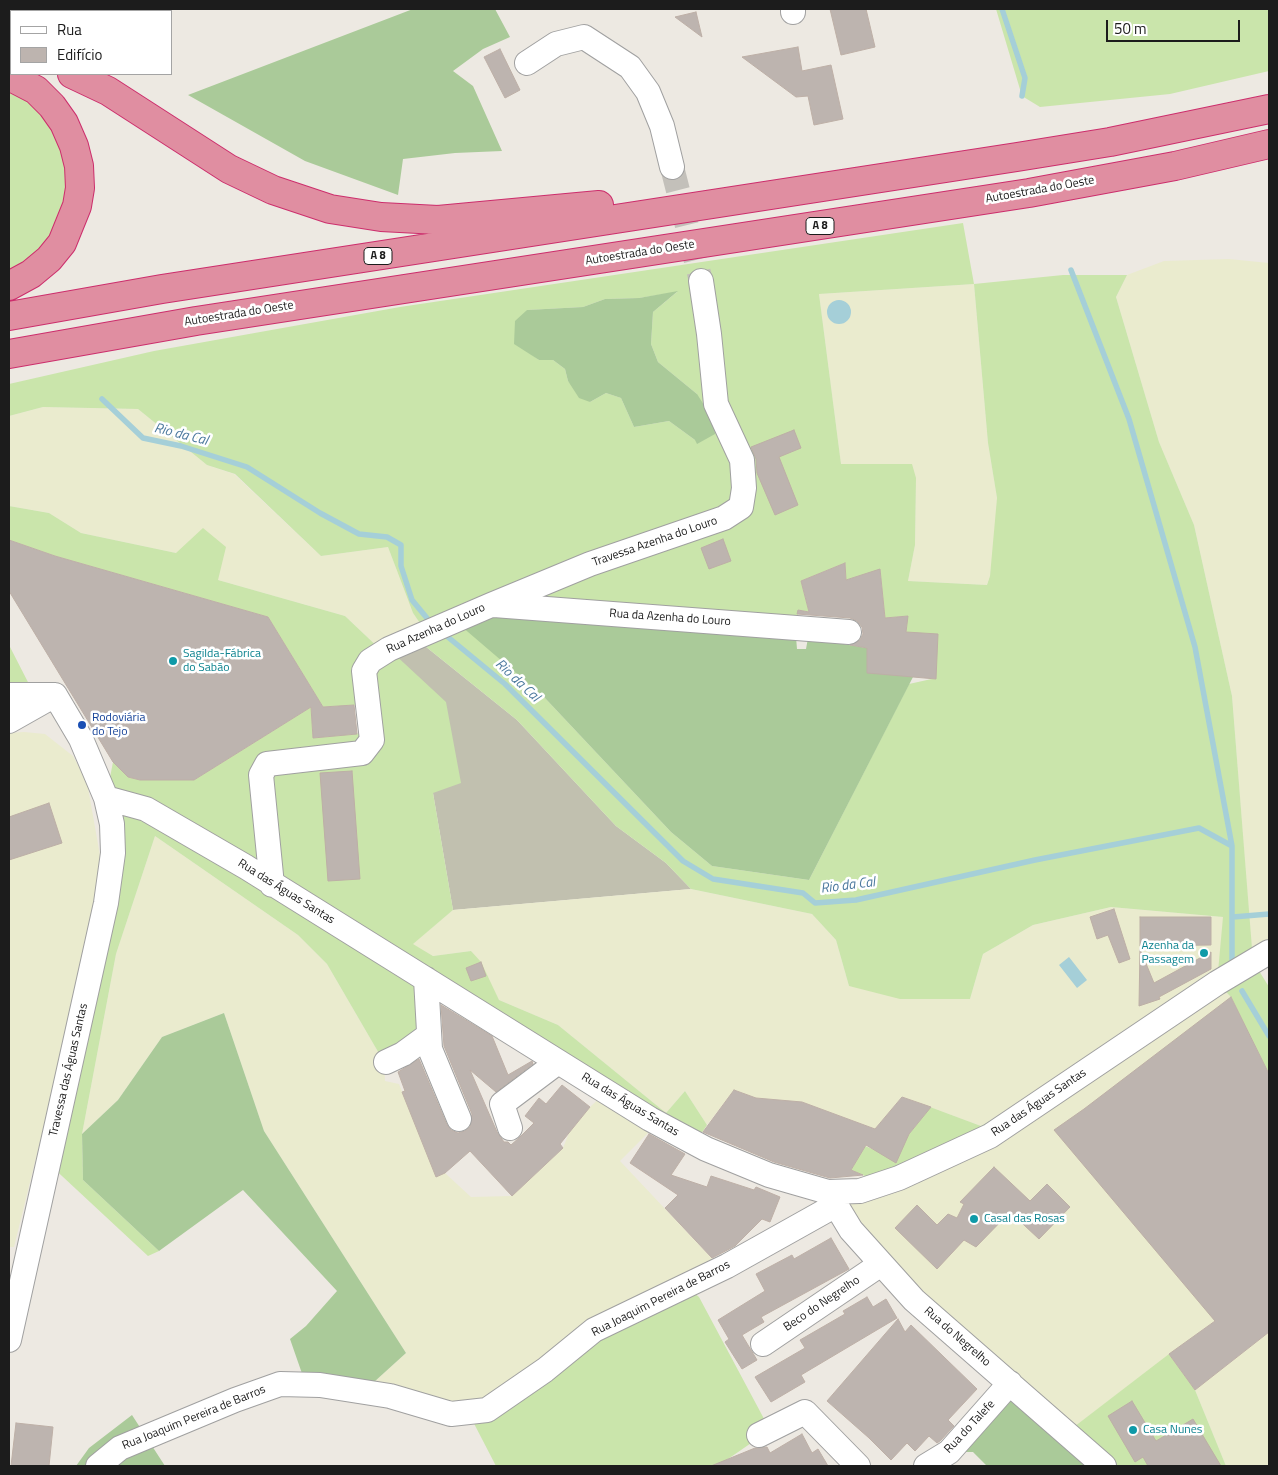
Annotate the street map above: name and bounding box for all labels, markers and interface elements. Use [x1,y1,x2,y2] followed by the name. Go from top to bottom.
[10,10,172,75] legend
[1108,10,1242,42] scale bar
[1114,17,1147,40] text: 50 m
[57,18,82,41] text: Rua
[57,43,102,66] text: Edifício
[984,173,1096,207] street label: Autoestrada do Oeste
[806,218,834,235] road number: A 8
[584,237,696,269] street label: Autoestrada do Oeste
[364,248,392,264] road number: A 8
[183,298,295,330] street label: Autoestrada do Oeste
[152,420,210,450] water label: Rio da Cal
[591,514,719,570] street label: Travessa Azenha do Louro
[384,601,488,657] street label: Rua Azenha do Louro
[609,607,731,629] street label: Rua da Azenha do Louro
[183,647,261,675] place label: Sagilda-Fábrica do Sabão
[167,655,179,667] marker: Sagilda-Fábrica do Sabão
[491,656,543,706] water label: Rio da Cal
[92,711,145,739] place label: Rodoviária do Tejo
[76,719,88,731] marker: Rodoviária do Tejo
[235,856,337,928] street label: Rua das Águas Santas
[820,874,876,898] water label: Rio da Cal
[1141,939,1194,967] place label: Azenha da Passagem
[1198,947,1210,959] marker: Azenha da Passagem
[47,1002,91,1138] street label: Travessa das Águas Santas
[989,1066,1089,1140] street label: Rua das Águas Santas
[579,1070,681,1140] street label: Rua das Águas Santas
[984,1212,1065,1226] place label: Casal das Rosas
[968,1213,980,1225] marker: Casal das Rosas
[589,1258,733,1340] street label: Rua Joaquim Pereira de Barros
[781,1273,863,1335] street label: Beco do Negrelho
[921,1304,993,1370] street label: Rua do Negrelho
[120,1383,268,1453] street label: Rua Joaquim Pereira de Barros
[942,1397,998,1457] street label: Rua do Talefe
[1143,1423,1202,1437] place label: Casa Nunes
[1127,1424,1139,1436] marker: Casa Nunes

